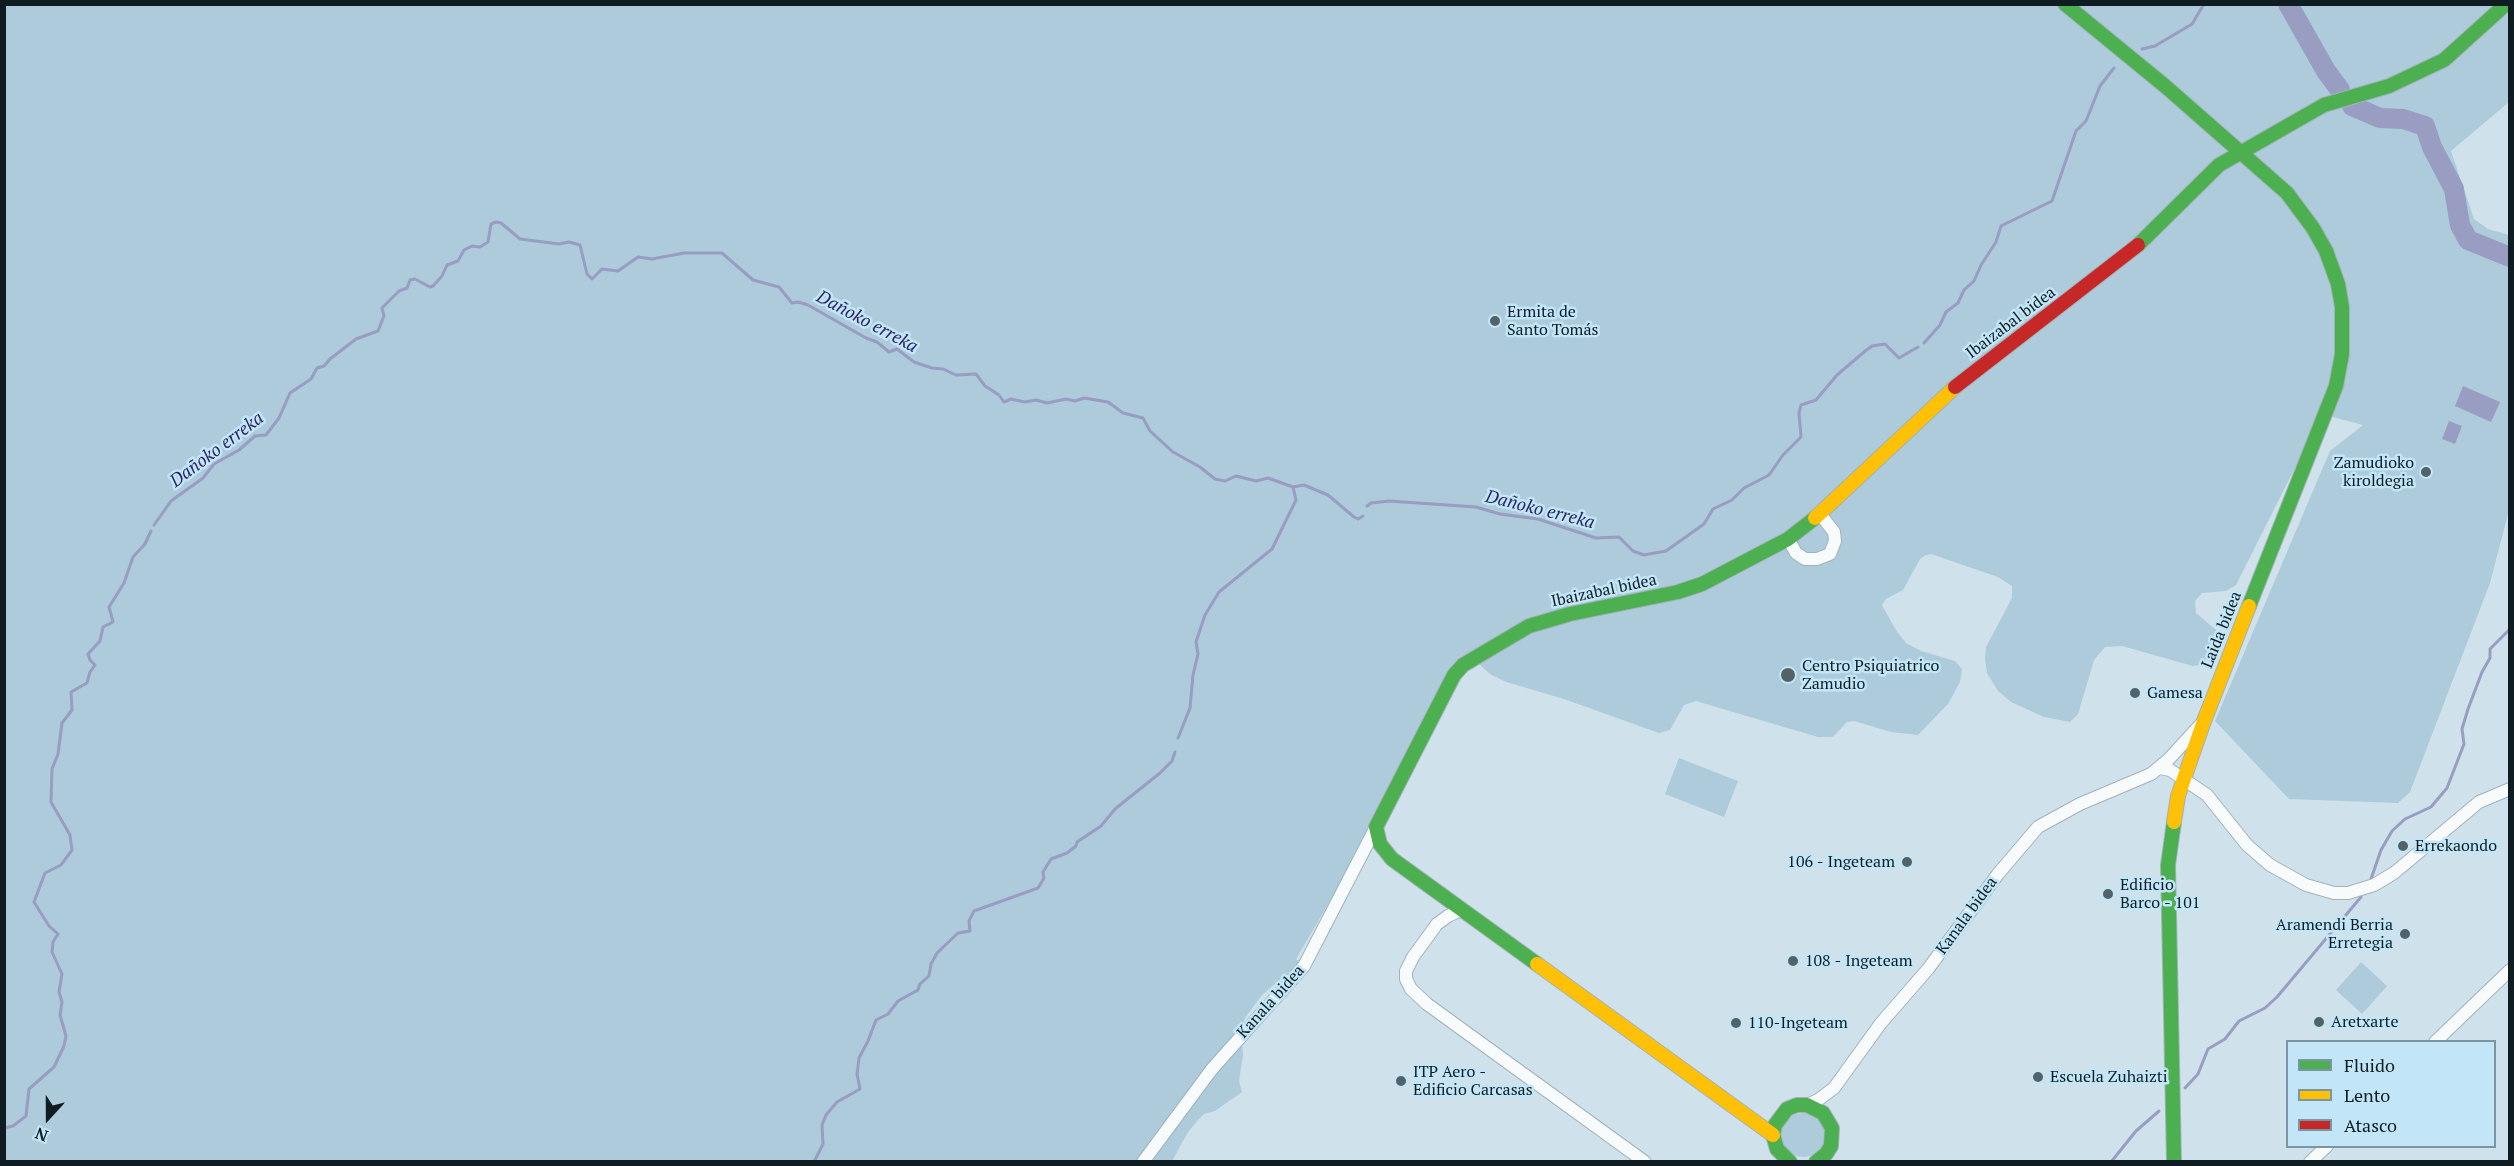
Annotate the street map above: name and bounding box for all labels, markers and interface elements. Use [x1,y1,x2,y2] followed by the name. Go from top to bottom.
[1962,283,2060,363] street label: Ibaizabal bidea
[813,286,921,358] water label: Dañoko erreka
[1507,302,1598,340] place label: Ermita de Santo Tomás
[1488,314,1502,328] marker: Ermita de Santo Tomás
[166,408,268,492] water label: Dañoko erreka
[2334,453,2414,491] place label: Zamudioko kiroldegia
[2419,465,2433,479] marker: Zamudioko kiroldegia
[1483,486,1597,534] water label: Dañoko erreka
[1550,570,1658,612] street label: Ibaizabal bidea
[2198,589,2246,671] street label: Laida bidea
[1802,656,1939,694] place label: Centro Psiquiatrico Zamudio
[1779,666,1797,684] marker: Centro Psiquiatrico Zamudio
[2147,683,2203,703] place label: Gamesa
[2128,686,2142,700] marker: Gamesa
[2415,836,2497,856] place label: Errekaondo
[2396,839,2410,853] marker: Errekaondo
[1787,852,1895,872] place label: 106 - Ingeteam
[1900,855,1914,869] marker: 106 - Ingeteam
[1932,873,2002,959] street label: Kanala bidea
[2120,875,2200,913] place label: Edificio Barco - 101
[2101,887,2115,901] marker: Edificio Barco - 101
[2276,915,2393,953] place label: Aramendi Berria Erretegia
[2398,927,2412,941] marker: Aramendi Berria Erretegia
[1805,951,1913,971] place label: 108 - Ingeteam
[1786,954,1800,968] marker: 108 - Ingeteam
[1233,962,1309,1042] street label: Kanala bidea
[2331,1012,2399,1032] place label: Aretxarte
[1748,1013,1848,1033] place label: 110-Ingeteam
[2312,1015,2326,1029] marker: Aretxarte
[1729,1016,1743,1030] marker: 110-Ingeteam
[2286,1040,2496,1148] legend
[2344,1053,2395,1077] text: Fluido
[1413,1062,1533,1100] place label: ITP Aero - Edificio Carcasas
[2050,1067,2168,1087] place label: Escuela Zuhaizti
[2031,1070,2045,1084] marker: Escuela Zuhaizti
[1394,1074,1408,1088] marker: ITP Aero - Edificio Carcasas
[2344,1083,2390,1107] text: Lento
[18,1088,78,1148] north arrow
[2344,1113,2397,1137] text: Atasco
[32,1122,51,1147] text: N

